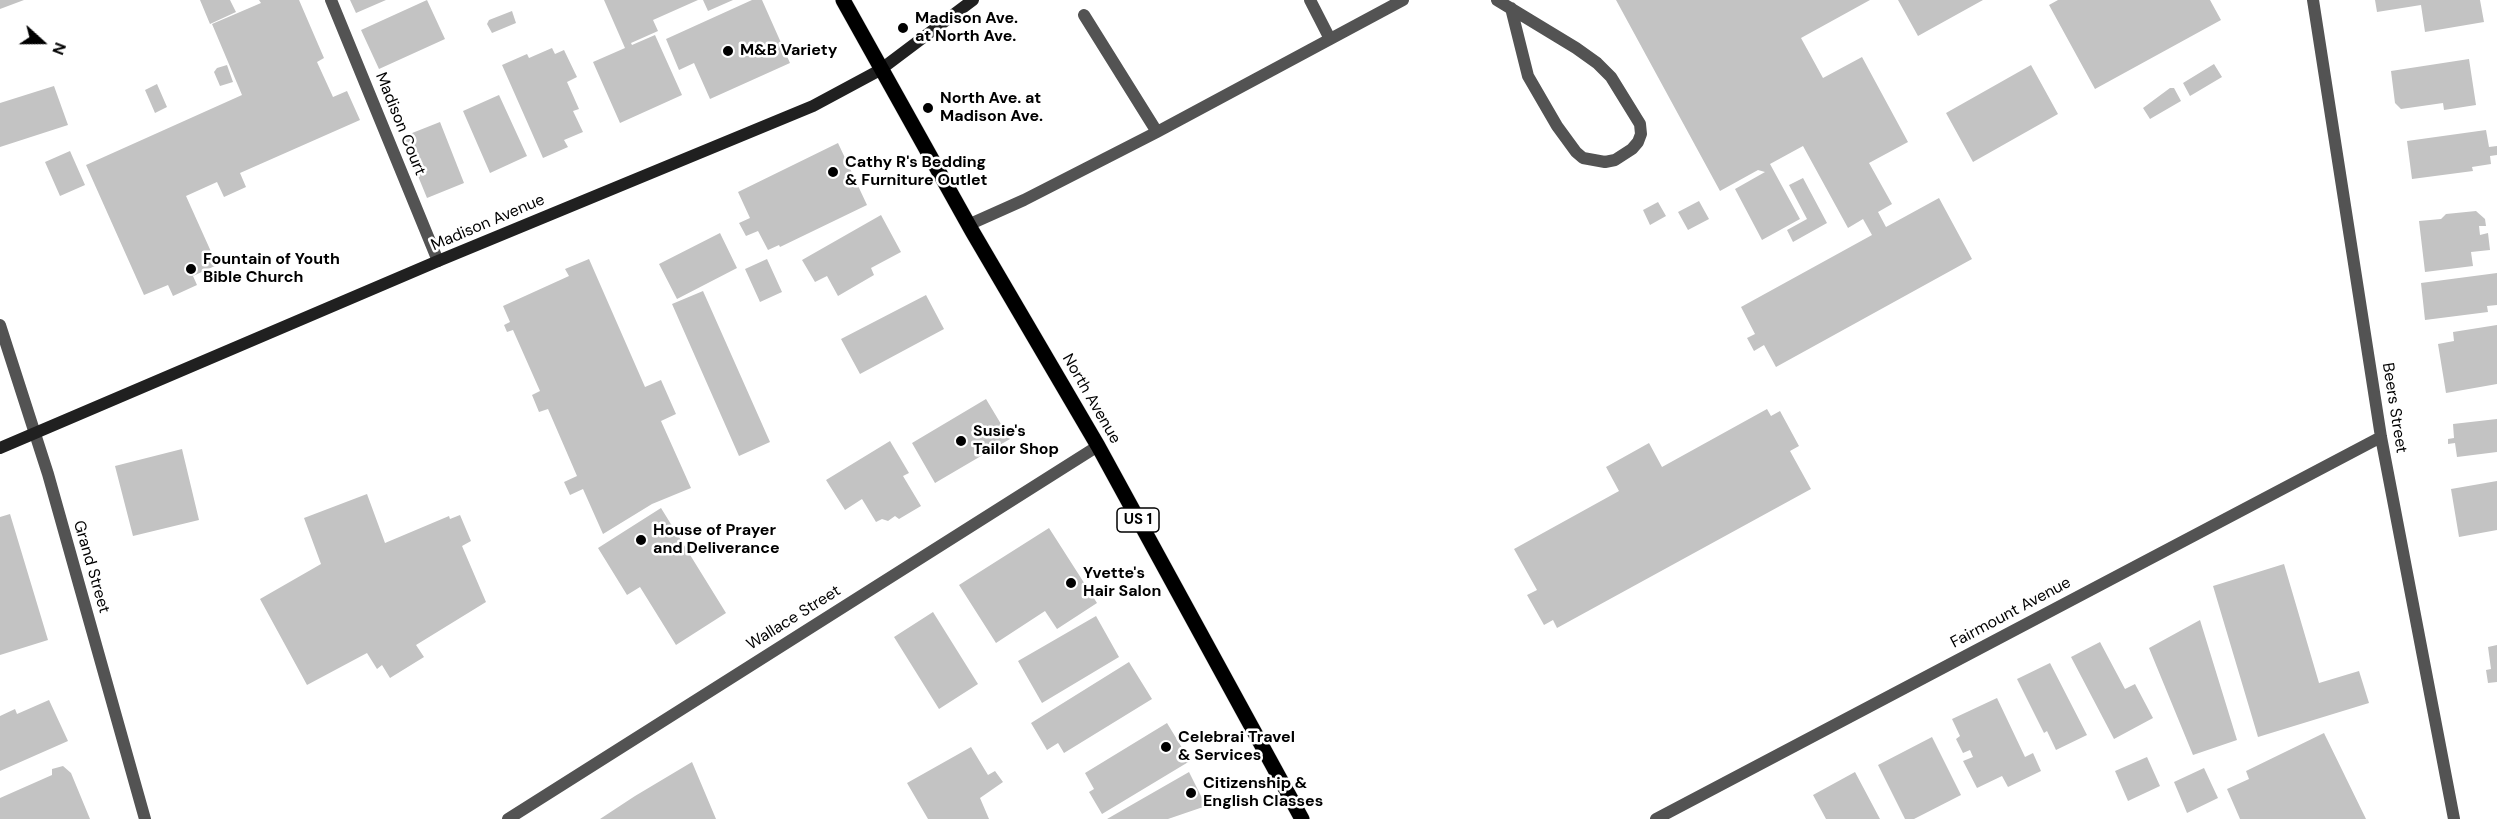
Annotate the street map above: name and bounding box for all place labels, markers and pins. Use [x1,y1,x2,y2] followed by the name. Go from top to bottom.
[915,9,1018,47] place label: Madison Ave. at North Ave.
[896,21,910,35] marker: Madison Ave. at North Ave.
[740,41,837,61] place label: M&B Variety
[721,44,735,58] marker: M&B Variety
[940,89,1043,127] place label: North Ave. at Madison Ave.
[921,101,935,115] marker: North Ave. at Madison Ave.
[845,153,987,191] place label: Cathy R's Bedding & Furniture Outlet
[826,165,840,179] marker: Cathy R's Bedding & Furniture Outlet
[203,250,340,288] place label: Fountain of Youth Bible Church
[184,262,198,276] marker: Fountain of Youth Bible Church
[973,422,1059,460] place label: Susie's Tailor Shop
[954,434,968,448] marker: Susie's Tailor Shop
[653,521,780,559] place label: House of Prayer and Deliverance
[634,533,648,547] marker: House of Prayer and Deliverance
[1083,564,1161,602] place label: Yvette's Hair Salon
[1064,576,1078,590] marker: Yvette's Hair Salon
[1178,728,1295,766] place label: Celebrai Travel & Services
[1159,740,1173,754] marker: Celebrai Travel & Services
[1203,774,1323,812] place label: Citizenship & English Classes
[1184,786,1198,800] marker: Citizenship & English Classes

